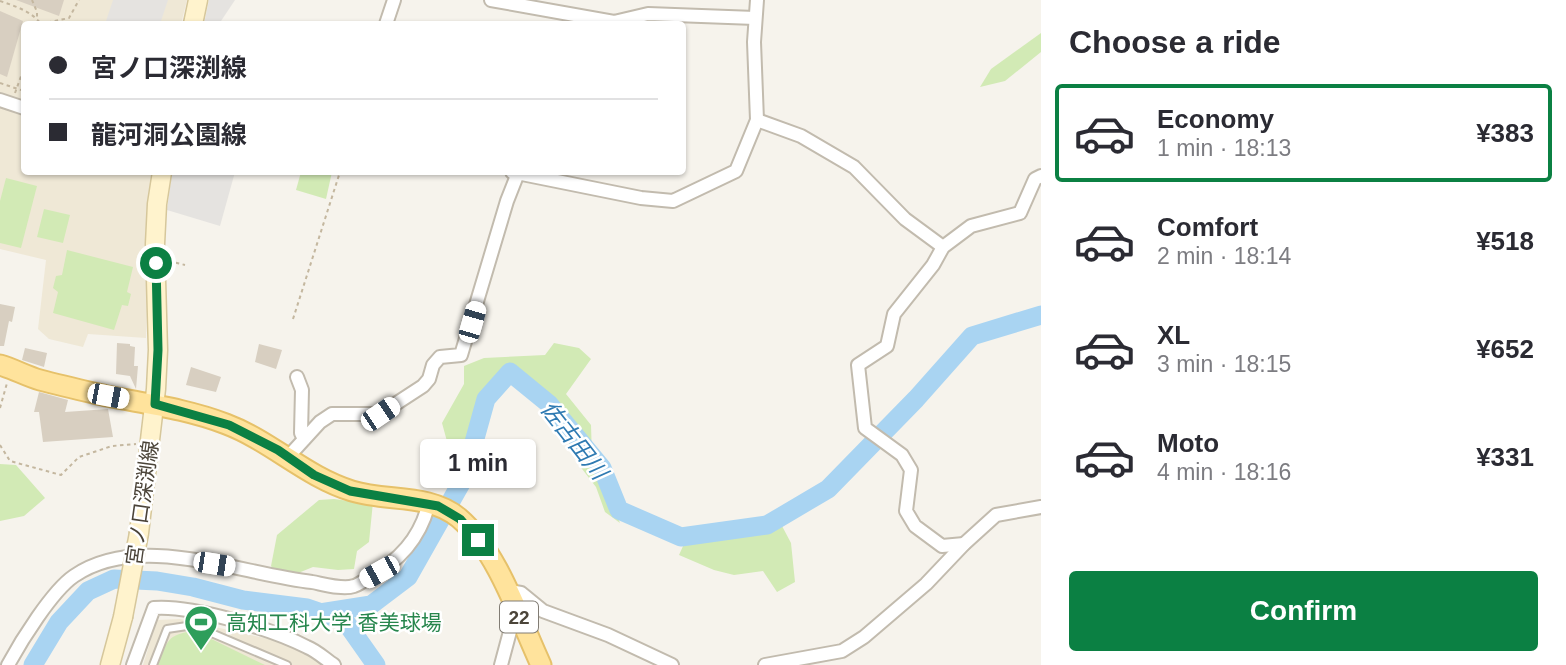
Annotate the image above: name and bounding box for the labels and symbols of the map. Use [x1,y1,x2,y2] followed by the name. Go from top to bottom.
[140,247,172,279] route start
[457,299,488,345] car
[86,382,131,410] car
[357,394,404,434] car
[535,396,614,487] water label: 佐古田川
[420,438,536,488] callout: 1 min
[122,439,162,567] street label: 宮ノ口深渕線
[462,524,494,556] route end
[192,550,237,578] car
[356,553,403,591] car
[500,602,538,632] road number: 22
[182,603,220,652] sports icon: 高知工科大学 香美球場
[226,611,442,634] place label: 高知工科大学 香美球場

